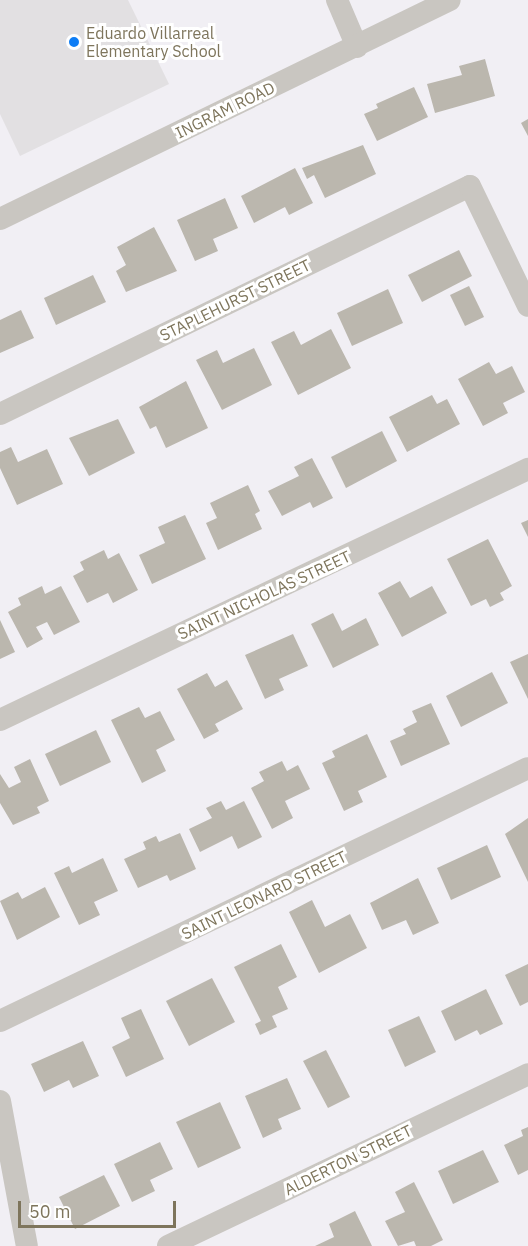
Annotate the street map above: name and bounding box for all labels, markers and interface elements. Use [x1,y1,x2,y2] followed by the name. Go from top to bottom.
[86,23,221,61] place label: Eduardo Villarreal Elementary School
[67,35,81,49] marker: Eduardo Villarreal Elementary School
[172,78,278,142] street label: INGRAM ROAD
[157,255,313,345] street label: STAPLEHURST STREET
[175,546,353,644] street label: SAINT NICHOLAS STREET
[178,847,350,943] street label: SAINT LEONARD STREET
[281,1121,415,1199] street label: ALDERTON STREET
[21,1189,178,1227] scale bar
[29,1200,71,1223] text: 50 m

